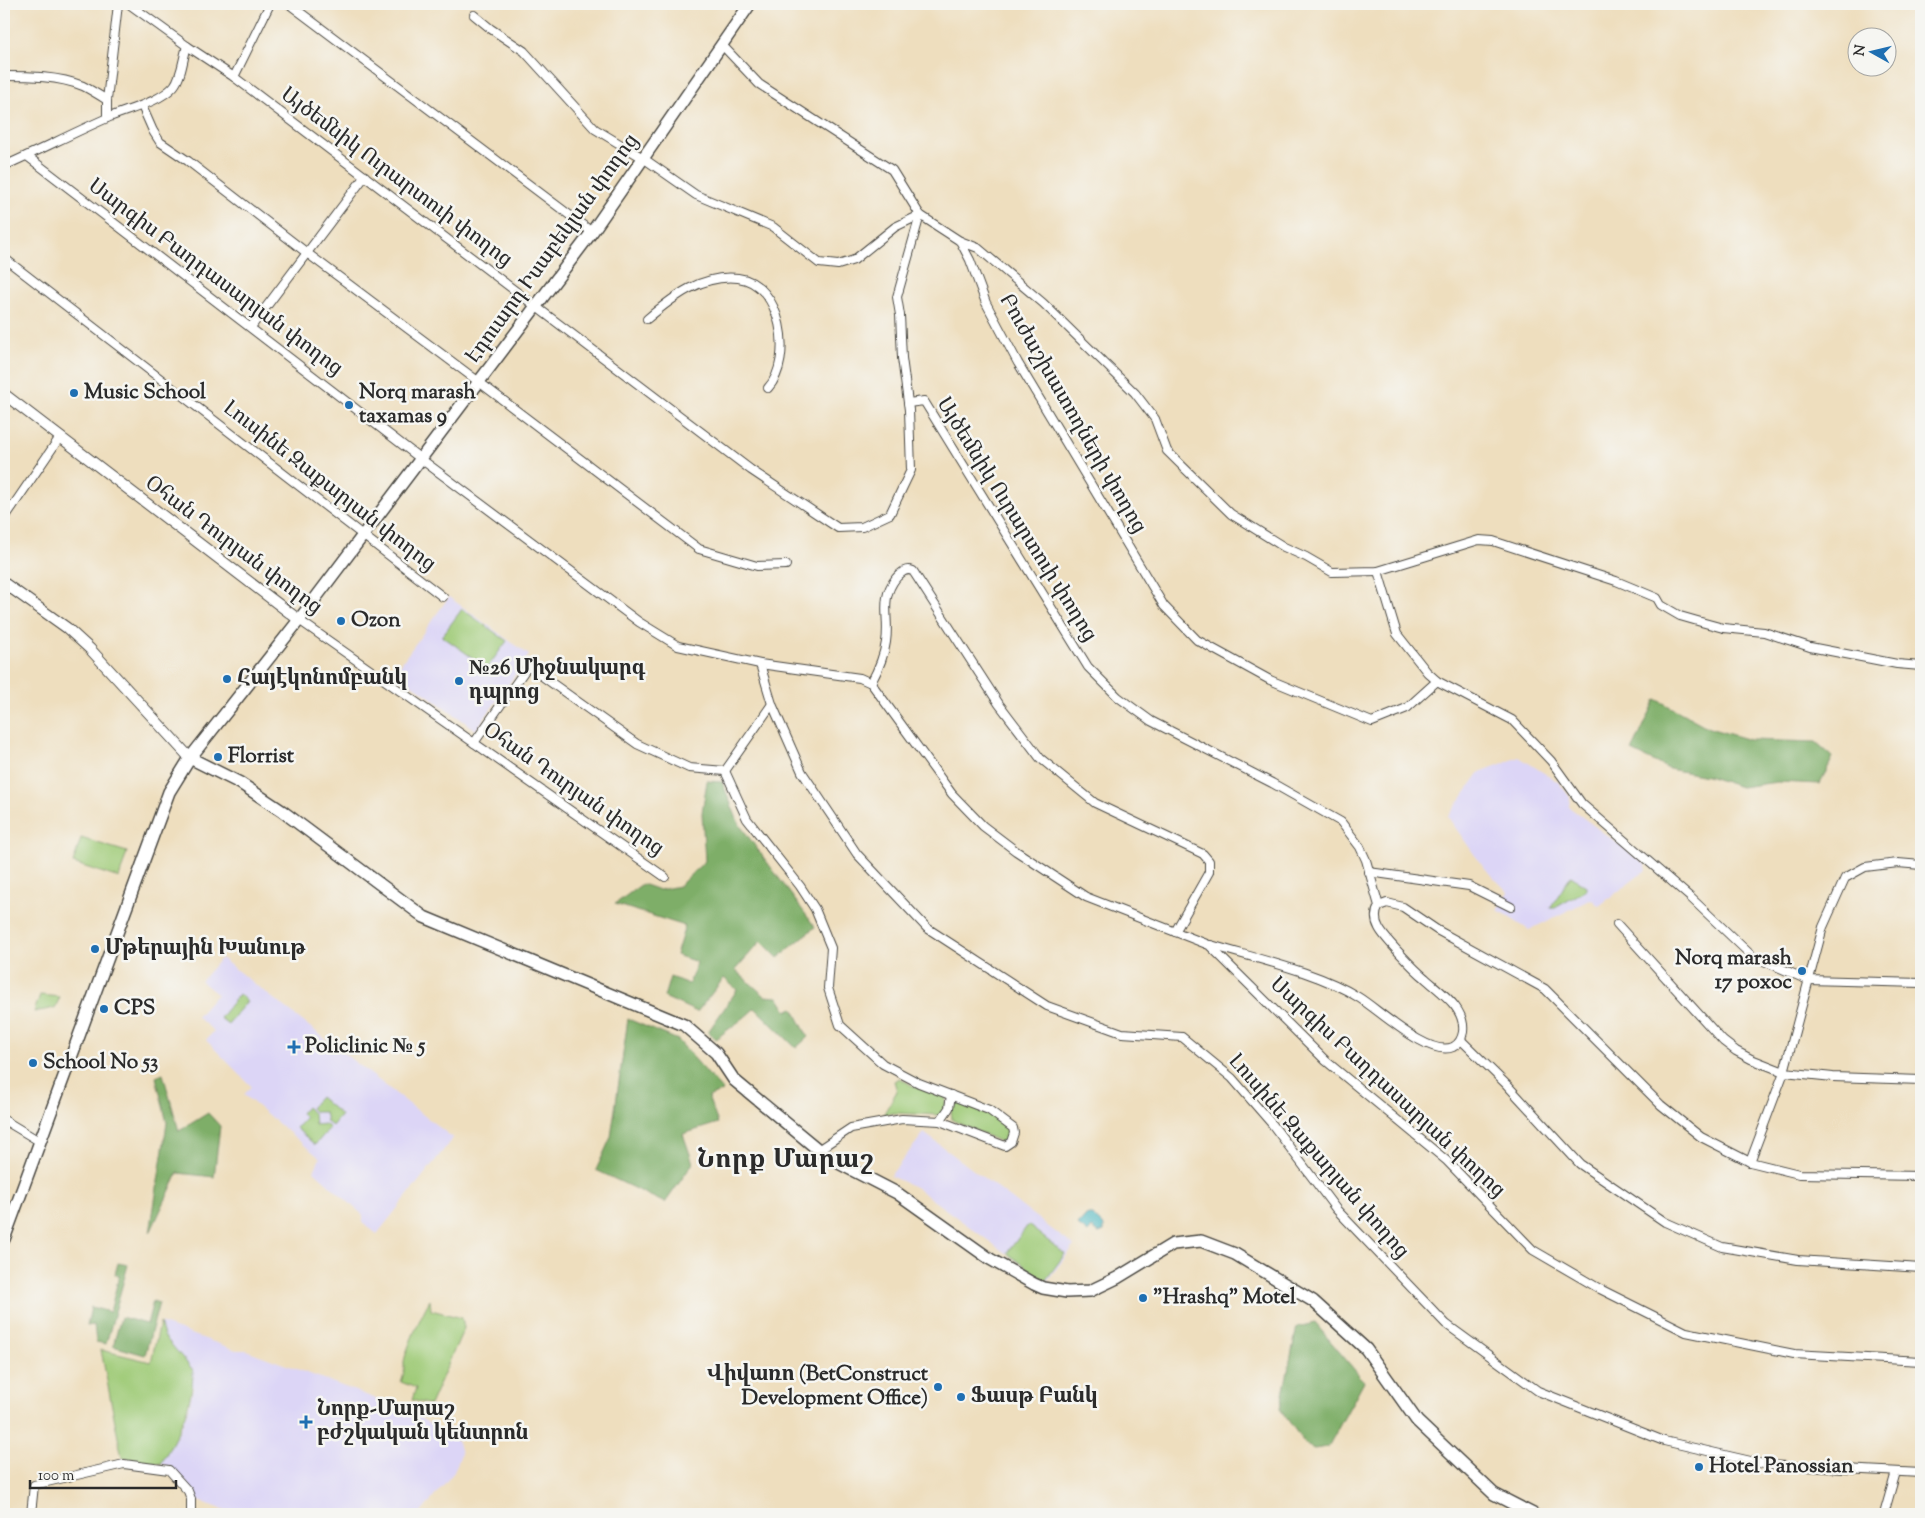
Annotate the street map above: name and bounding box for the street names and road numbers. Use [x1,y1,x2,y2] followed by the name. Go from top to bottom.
[274,81,518,275] street label: Այծեմնիկ Ուրարտուի փողոց
[459,128,647,370] street label: Էդուարդ Իսաբեկյան փողոց
[81,172,349,384] street label: Սարգիս Բաղդասարյան փողոց
[991,288,1153,540] street label: Բուժաշխատողների փողոց
[928,392,1104,648] street label: Այծեմնիկ Ուրարտուի փողոց
[216,394,442,580] street label: Լուսինե Զաքարյան փողոց
[138,469,328,623] street label: Օհան Դուրյան փողոց
[476,716,670,864] street label: Օհան Դուրյան փողոց
[1263,971,1511,1205] street label: Սարգիս Բաղդասարյան փողոց
[1220,1048,1416,1266] street label: Լուսինե Զաքարյան փողոց

